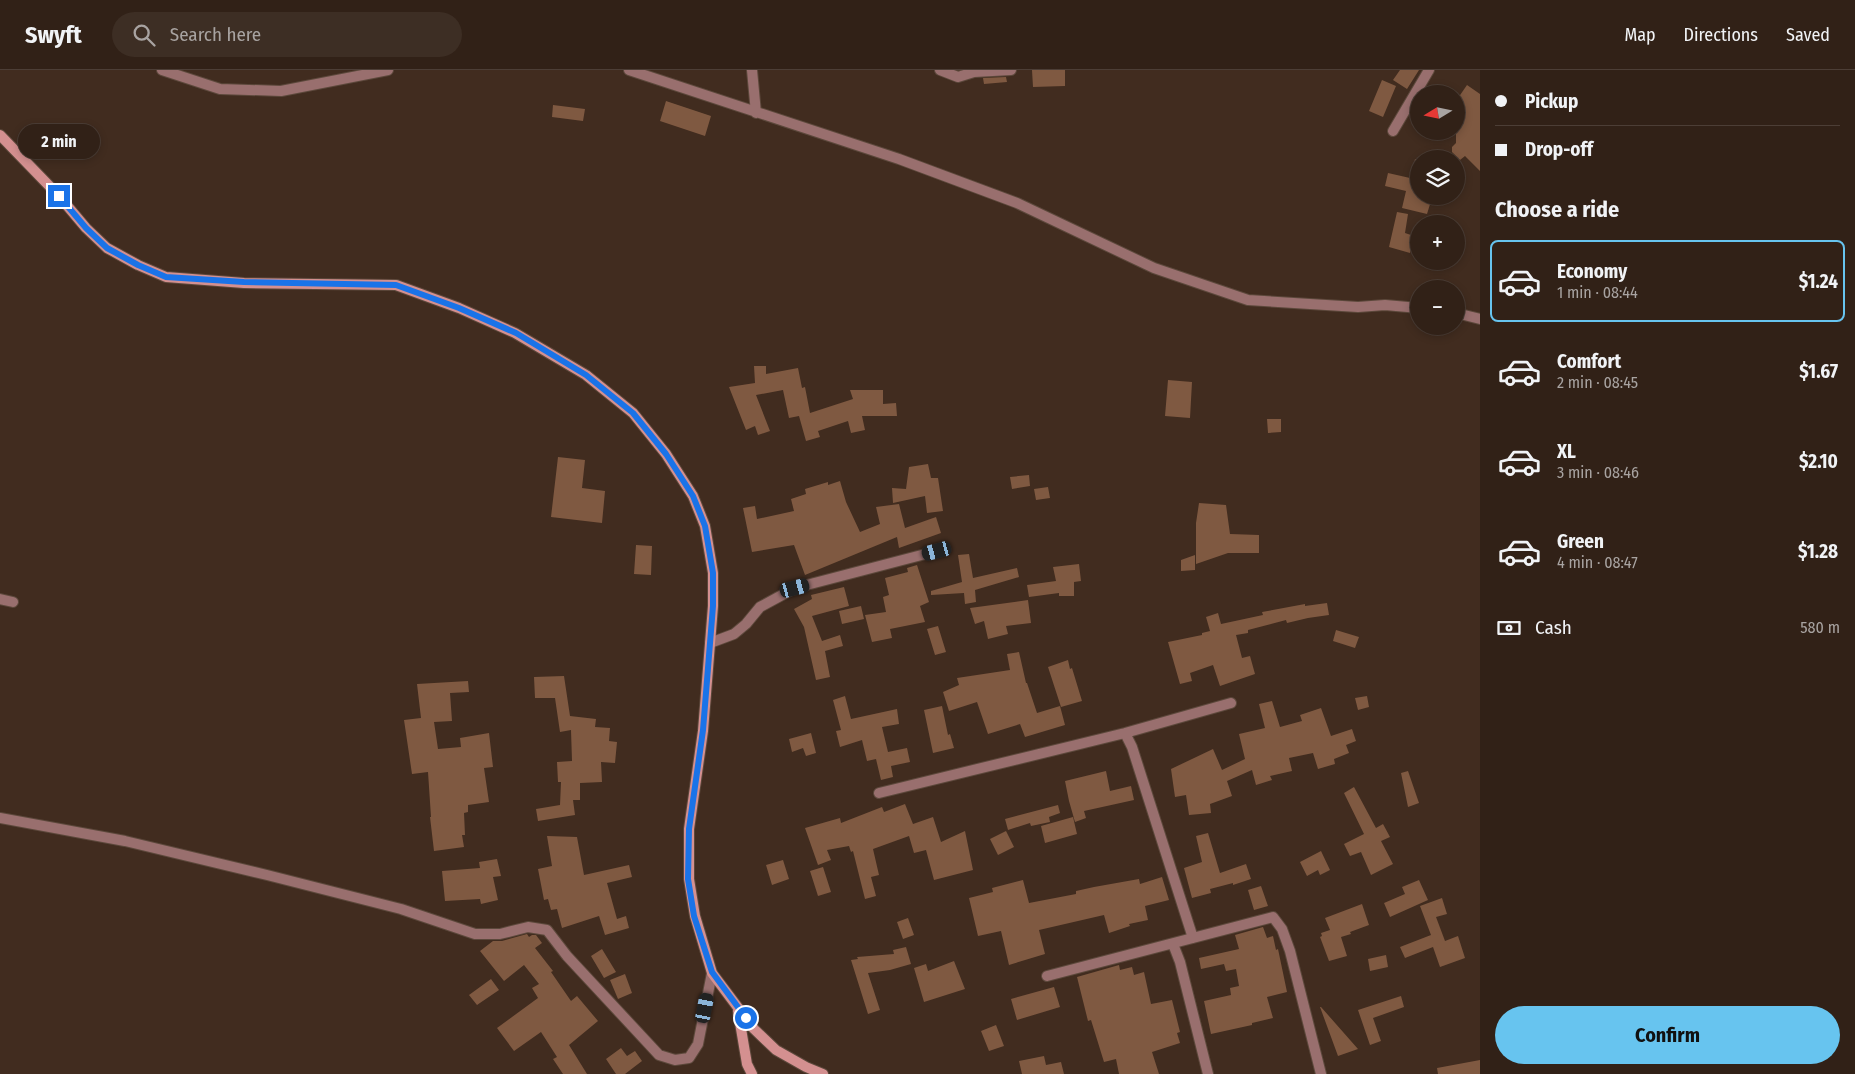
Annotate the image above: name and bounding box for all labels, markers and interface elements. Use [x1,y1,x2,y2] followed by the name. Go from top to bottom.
[112,12,462,57] search box
[25,21,82,49] text: Swyft
[130,21,158,49] icon: search
[170,23,261,46] text: Search here
[1624,24,1656,46] text: Map
[1684,24,1758,46] text: Directions
[1786,24,1830,46] text: Saved
[1410,85,1465,140] north arrow
[1410,85,1465,335] map controls
[1525,90,1578,113] text: Pickup
[18,124,100,158] callout: 2 min
[41,132,77,151] text: 2 min
[1525,138,1593,161] text: Drop-off
[1410,150,1465,205] button: layers
[48,185,70,207] route end
[1495,196,1619,223] text: Choose a ride
[1410,215,1465,270] button: +
[1497,259,1542,304] icon: car
[1557,260,1627,283] text: Economy
[1799,270,1838,293] text: $1.24
[1410,280,1465,335] button: −
[1557,283,1638,302] text: 1 min · 08:44
[1497,349,1542,394] icon: car
[1557,350,1621,373] text: Comfort
[1799,360,1838,383] text: $1.67
[1557,373,1638,392] text: 2 min · 08:45
[1497,439,1542,484] icon: car
[1557,440,1576,463] text: XL
[1799,450,1838,473] text: $2.10
[1557,463,1639,482] text: 3 min · 08:46
[1497,529,1542,574] icon: car
[1557,530,1604,553] text: Green
[920,540,953,562] car
[1798,540,1838,563] text: $1.28
[1557,553,1638,572] text: 4 min · 08:47
[778,577,811,599] car
[1495,614,1523,642] icon: cash
[1535,616,1572,639] text: Cash
[1800,618,1840,637] text: 580 m
[694,992,715,1024] car
[1495,1006,1840,1064] button: Confirm
[735,1007,757,1029] route start

